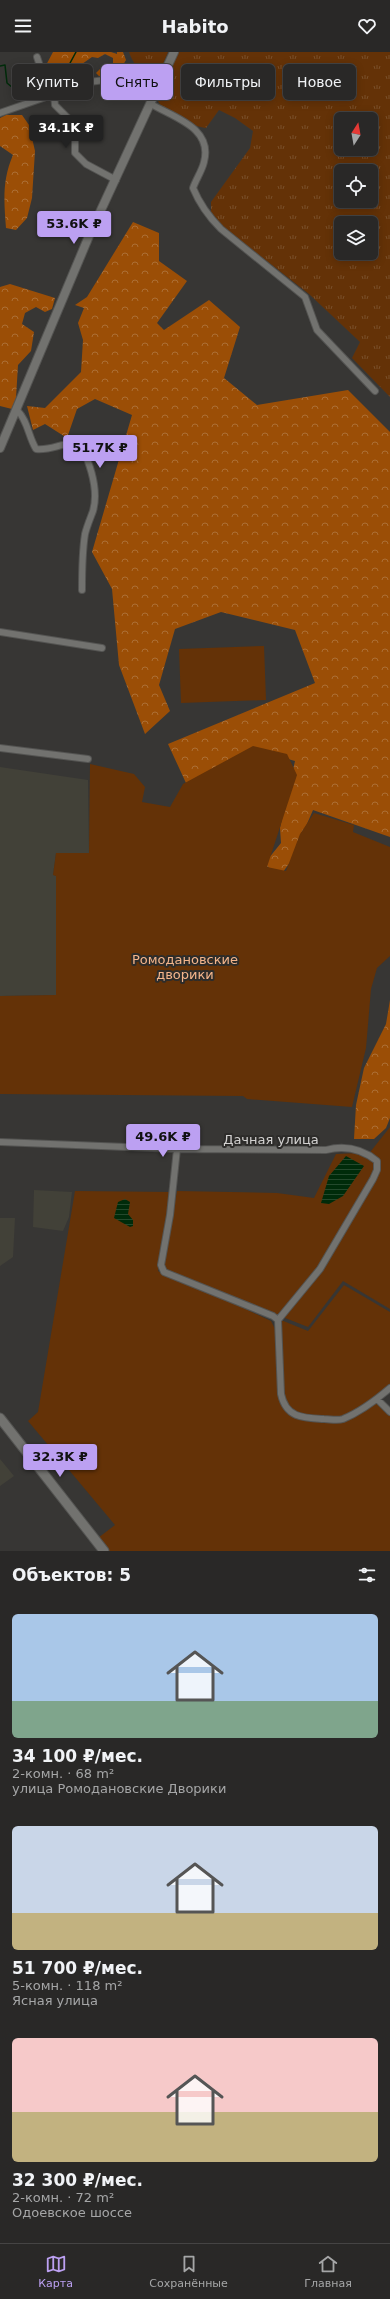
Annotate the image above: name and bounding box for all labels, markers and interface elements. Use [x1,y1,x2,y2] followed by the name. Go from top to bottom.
[12,15,34,37] icon: menu
[356,15,378,37] icon: heart
[161,16,229,37] text: Habito
[12,64,93,100] chip: Купить
[101,64,173,100] chip: Снять
[181,64,275,100] chip: Фильтры
[283,64,356,100] chip: Новое
[334,112,378,156] north arrow
[334,112,378,260] map controls
[29,115,103,149] pin: 34.1K ₽
[38,120,94,135] text: 34.1K ₽
[334,164,378,208] button: locate
[37,211,111,245] pin: 53.6K ₽
[46,216,102,231] text: 53.6K ₽
[334,216,378,260] button: layers
[63,435,137,469] pin: 51.7K ₽
[72,440,128,455] text: 51.7K ₽
[132,952,238,982] park label: Ромодановские дворики
[126,1124,200,1158] pin: 49.6K ₽
[135,1129,191,1144] text: 49.6K ₽
[223,1132,319,1147] street label: Дачная улица
[23,1444,97,1478] pin: 32.3K ₽
[32,1449,88,1464] text: 32.3K ₽
[356,1564,378,1586] icon: filters
[12,1565,131,1585] text: Объектов: 5
[159,1640,231,1712] icon: home
[12,1746,143,1766] text: 34 100 ₽/мес.
[12,1766,114,1781] text: 2-комн. · 68 m²
[12,1781,226,1796] text: улица Ромодановские Дворики
[159,1852,231,1924] icon: home
[12,1958,143,1978] text: 51 700 ₽/мес.
[12,1978,122,1993] text: 5-комн. · 118 m²
[12,1993,98,2008] text: Ясная улица
[159,2064,231,2136] icon: home
[12,2170,143,2190] text: 32 300 ₽/мес.
[12,2190,114,2205] text: 2-комн. · 72 m²
[12,2205,132,2220] text: Одоевское шоссе
[38,2253,73,2290] tab: Карта
[149,2253,228,2290] tab: Сохранённые
[304,2253,352,2290] tab: Главная

